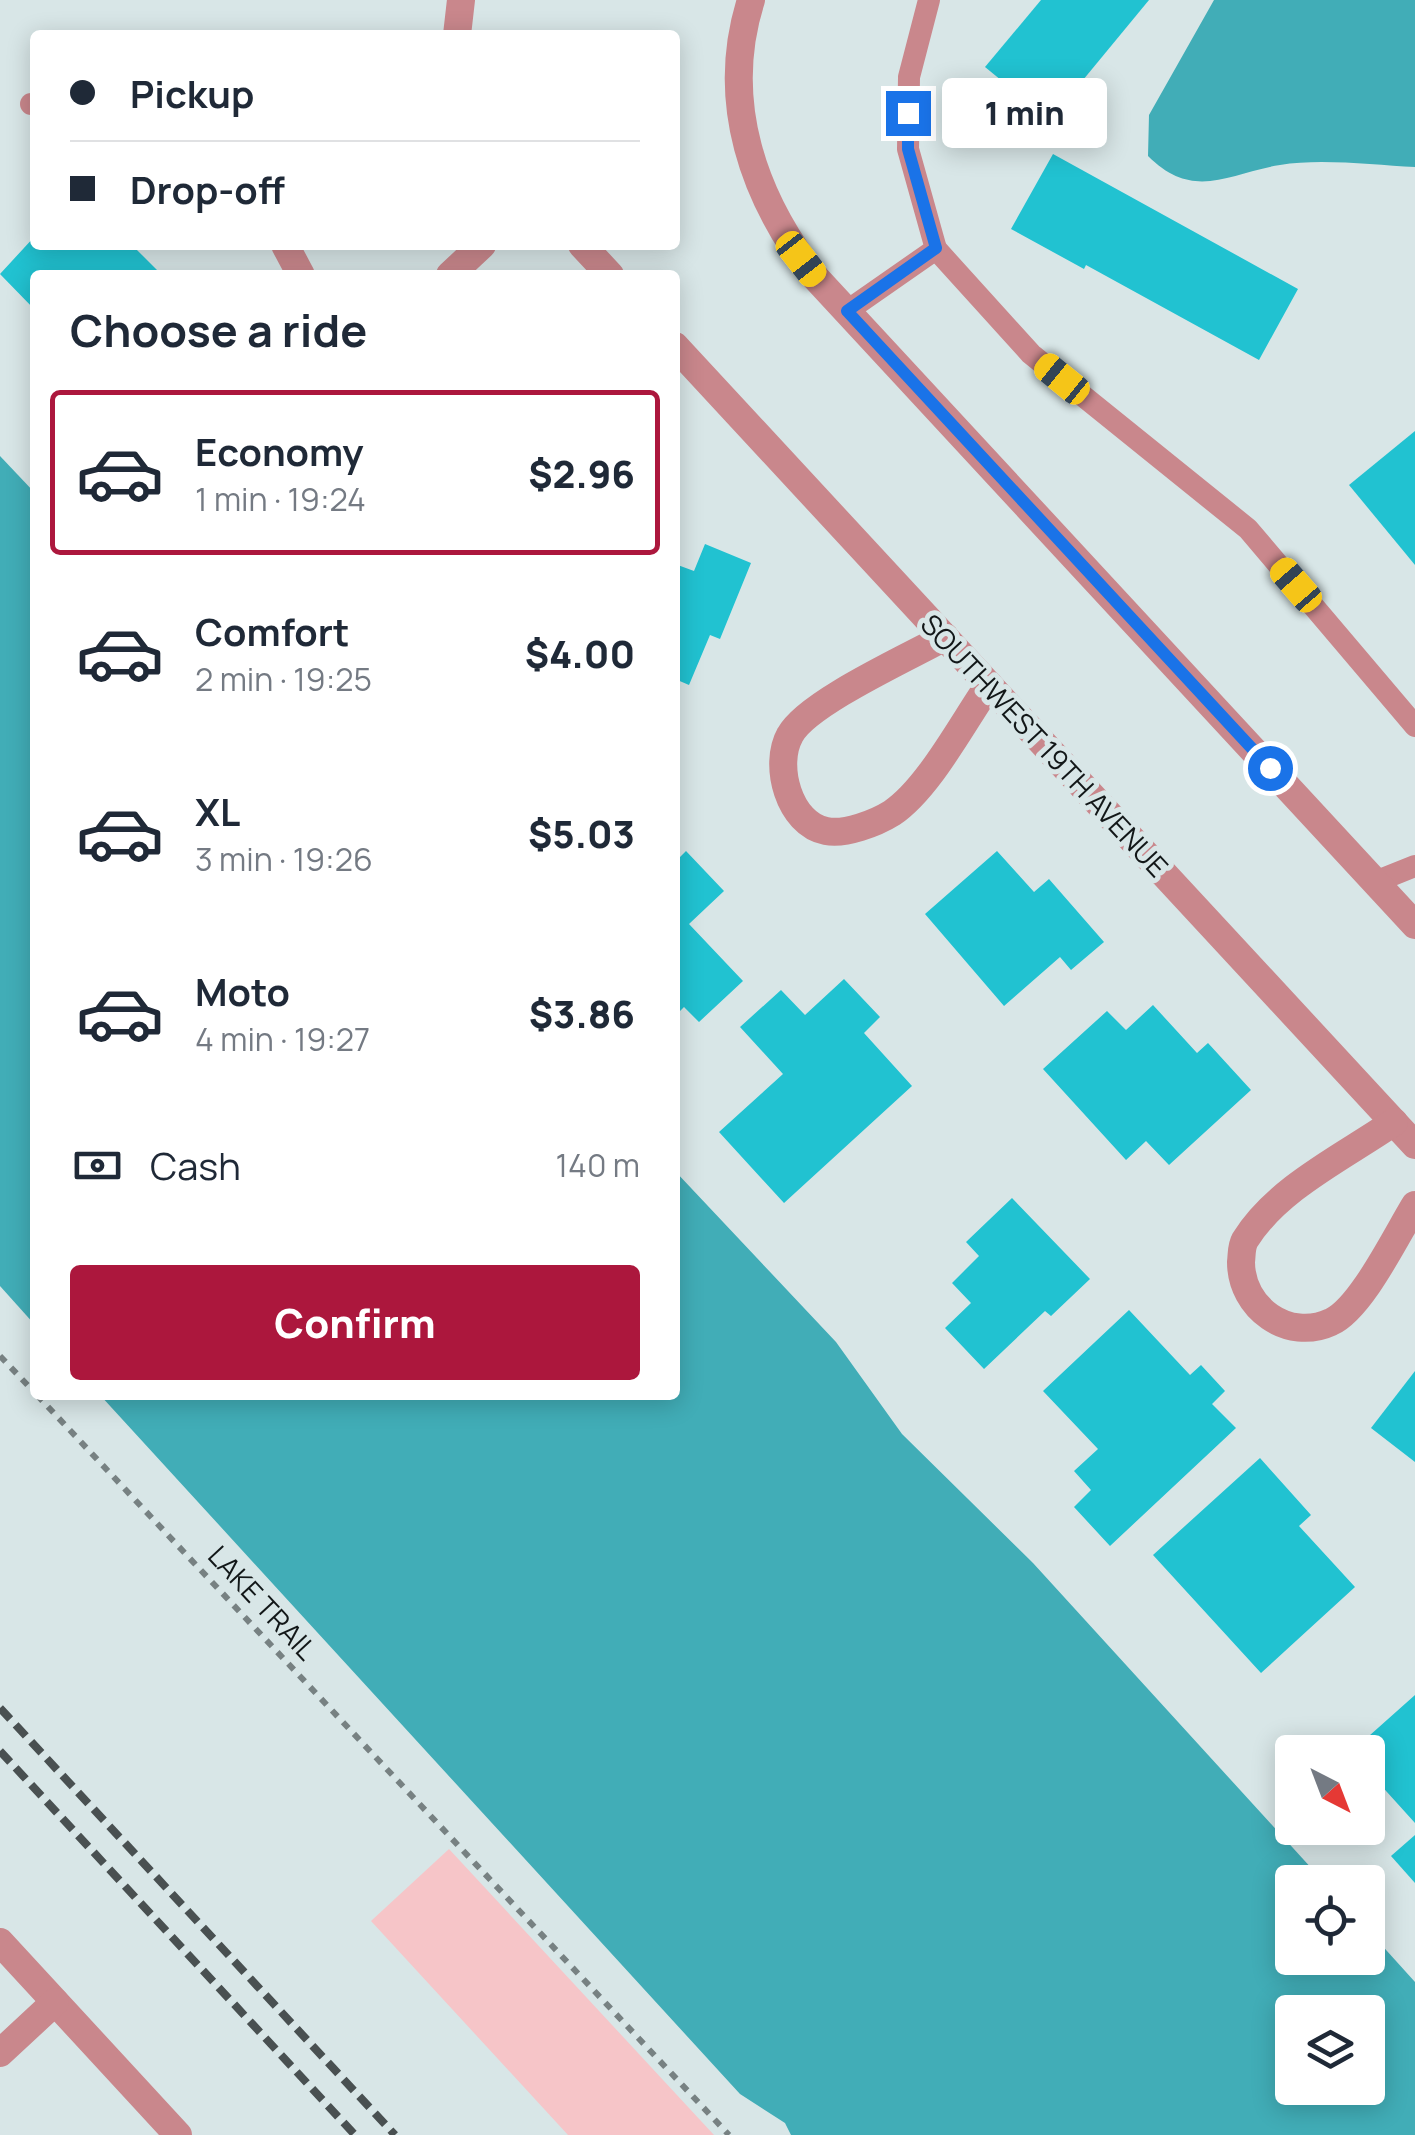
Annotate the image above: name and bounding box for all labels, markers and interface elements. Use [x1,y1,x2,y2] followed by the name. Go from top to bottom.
[130,67,254,119] text: Pickup
[943,78,1108,148] callout: 1 min
[886,91,931,136] route end
[984,91,1065,135] text: 1 min
[130,163,285,215] text: Drop-off
[771,226,831,292] car
[70,299,367,361] text: Choose a ride
[1029,348,1095,410] car
[195,425,364,477] text: Economy
[75,428,165,518] icon: car
[528,447,635,499] text: $2.96
[195,477,366,521] text: 1 min · 19:24
[1265,553,1327,617] car
[195,605,349,657] text: Comfort
[913,605,1177,885] street label: SOUTHWEST 19TH AVENUE
[75,608,165,698] icon: car
[525,627,635,679] text: $4.00
[195,657,372,701] text: 2 min · 19:25
[1248,746,1293,791] route start
[195,785,240,837] text: XL
[75,788,165,878] icon: car
[528,807,635,859] text: $5.03
[195,837,373,881] text: 3 min · 19:26
[195,965,290,1017] text: Moto
[75,968,165,1058] icon: car
[529,987,635,1039] text: $3.86
[195,1017,370,1061] text: 4 min · 19:27
[70,1138,125,1193] icon: cash
[150,1139,241,1191] text: Cash
[556,1143,640,1187] text: 140 m
[70,1265,640,1380] button: Confirm
[200,1537,326,1667] street label: LAKE TRAIL
[1275,1735,1385,1845] north arrow
[1275,1735,1385,2105] map controls
[1275,1865,1385,1975] button: locate
[1275,1995,1385,2105] button: layers

